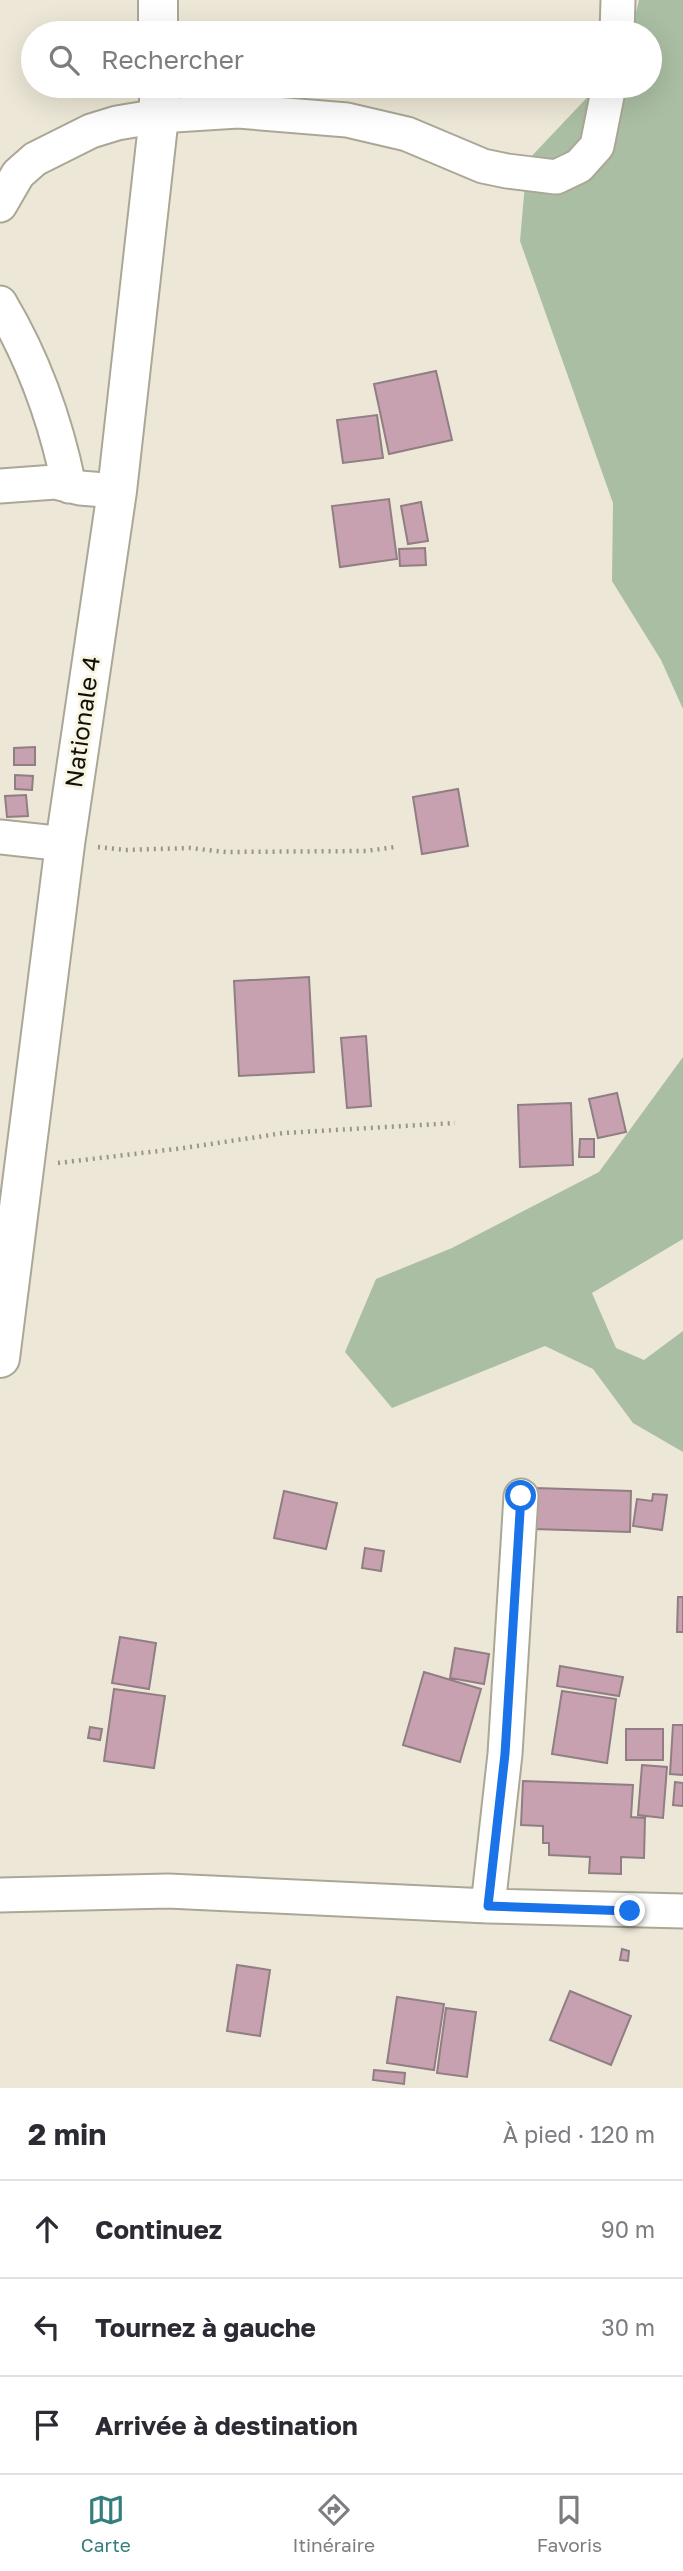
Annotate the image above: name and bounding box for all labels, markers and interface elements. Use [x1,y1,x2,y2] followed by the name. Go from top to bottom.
[21,21,662,98] search box
[45,41,83,79] icon: search
[101,44,244,75] text: Rechercher
[58,654,105,789] street label: Nationale 4
[505,1480,536,1511] route start
[614,1895,645,1926] route end
[28,2116,106,2152] text: 2 min
[503,2120,655,2148] text: À pied · 120 m
[28,2210,66,2248] icon: ahead
[95,2214,222,2245] text: Continuez
[601,2215,655,2243] text: 90 m
[28,2308,66,2346] icon: left
[95,2312,316,2343] text: Tournez à gauche
[601,2313,655,2341] text: 30 m
[28,2406,66,2444] icon: arrive
[95,2410,358,2441] text: Arrivée à destination
[81,2491,131,2556] tab: Carte
[292,2491,375,2556] tab: Itinéraire
[537,2491,602,2556] tab: Favoris

